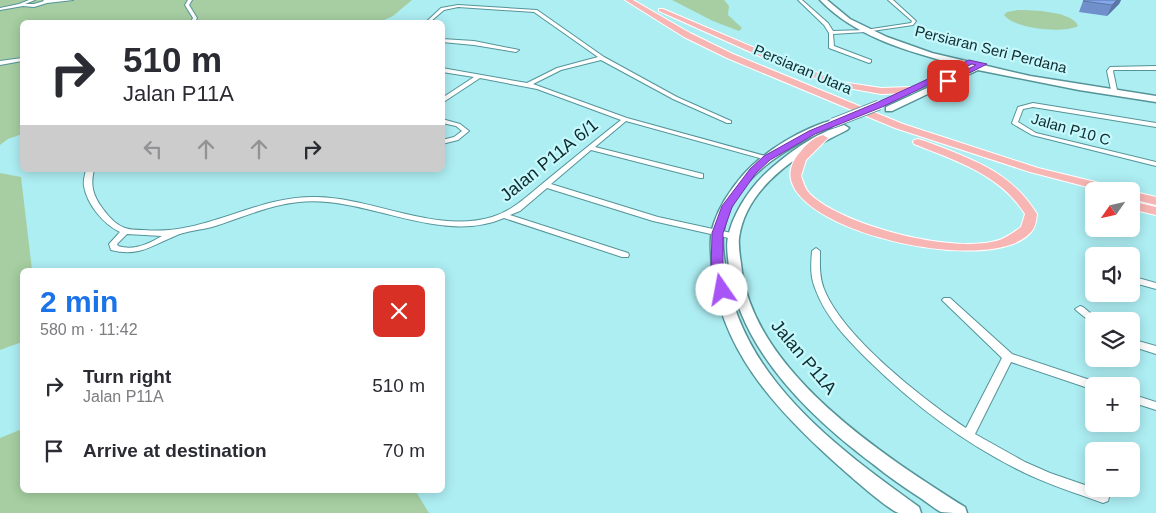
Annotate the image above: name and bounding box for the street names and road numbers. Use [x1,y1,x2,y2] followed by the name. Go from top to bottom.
[913,22,1069,76] street label: Persiaran Seri Perdana
[751,41,855,98] street label: Persiaran Utara
[1029,110,1113,148] street label: Jalan P10 C
[496,115,602,205] street label: Jalan P11A 6/1
[767,316,841,398] street label: Jalan P11A

